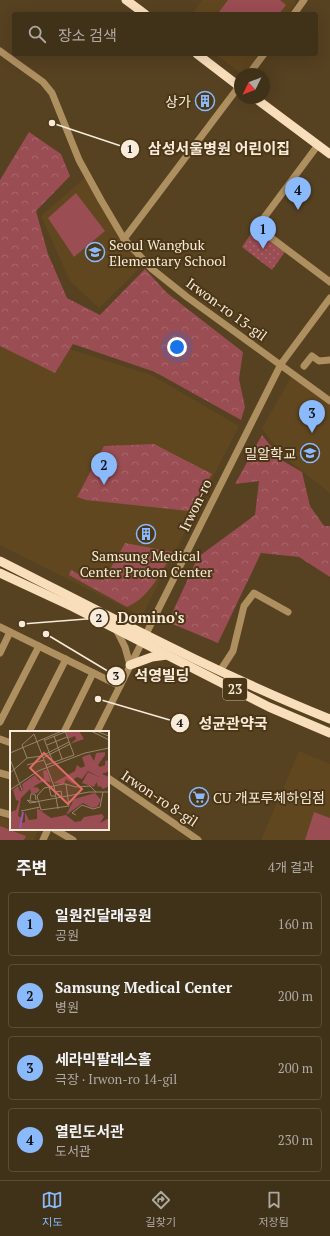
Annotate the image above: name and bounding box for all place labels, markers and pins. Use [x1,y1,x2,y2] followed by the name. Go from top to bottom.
[194,90,216,112] building icon: 상가
[165,92,191,111] place label: 상가
[120,135,298,162] callout: 삼성서울병원 어린이집
[285,177,311,210] pin: 4
[250,216,276,249] pin: 1
[109,235,226,270] place label: Seoul Wangbuk Elementary School
[84,241,106,263] school or university icon: Seoul Wangbuk Elementary School
[299,400,325,433] pin: 3
[299,442,321,464] school or university icon: 밀알학교
[244,444,296,463] place label: 밀알학교
[91,452,117,485] pin: 2
[135,523,157,545] building icon: Samsung Medical Center Proton Center
[80,546,213,581] place label: Samsung Medical Center Proton Center
[89,604,192,631] callout: Domino's
[106,662,198,689] callout: 석영빌딩
[170,710,275,737] callout: 성균관약국
[188,786,210,808] supermarket icon: CU 개포루체하임점
[213,788,325,807] place label: CU 개포루체하임점

